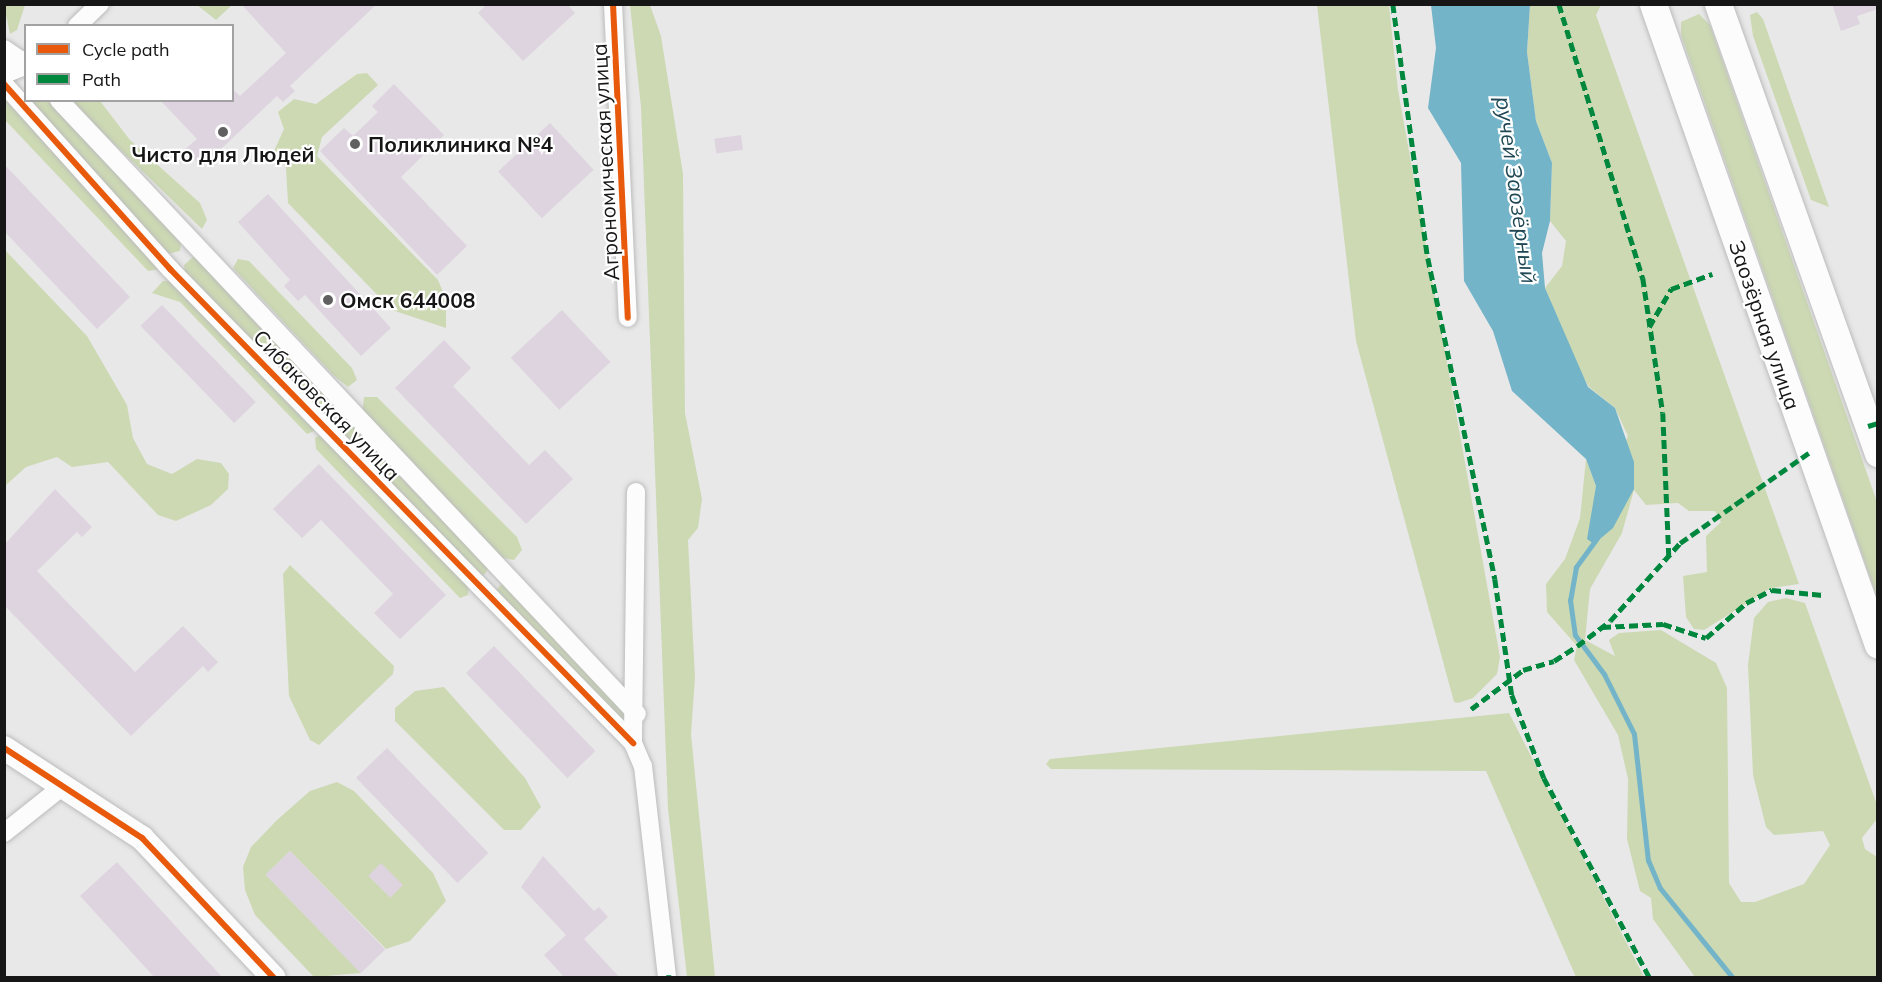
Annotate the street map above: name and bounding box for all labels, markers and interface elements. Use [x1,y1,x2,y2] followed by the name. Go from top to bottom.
[24,24,234,102] legend
[82,38,169,61] text: Cycle path
[586,43,624,281] street label: Агрономическая улица
[82,68,121,91] text: Path
[1490,95,1542,285] water label: ручей Заозёрный
[216,125,230,139] marker: Чисто для Людей
[368,131,553,157] place label: Поликлиника №4
[346,135,364,153] marker: Поликлиника №4
[132,141,314,167] place label: Чисто для Людей
[1724,237,1806,413] street label: Заозёрная улица
[340,287,475,313] place label: Омск 644008
[321,293,335,307] marker: Омск 644008
[248,324,406,486] street label: Сибаковская улица

